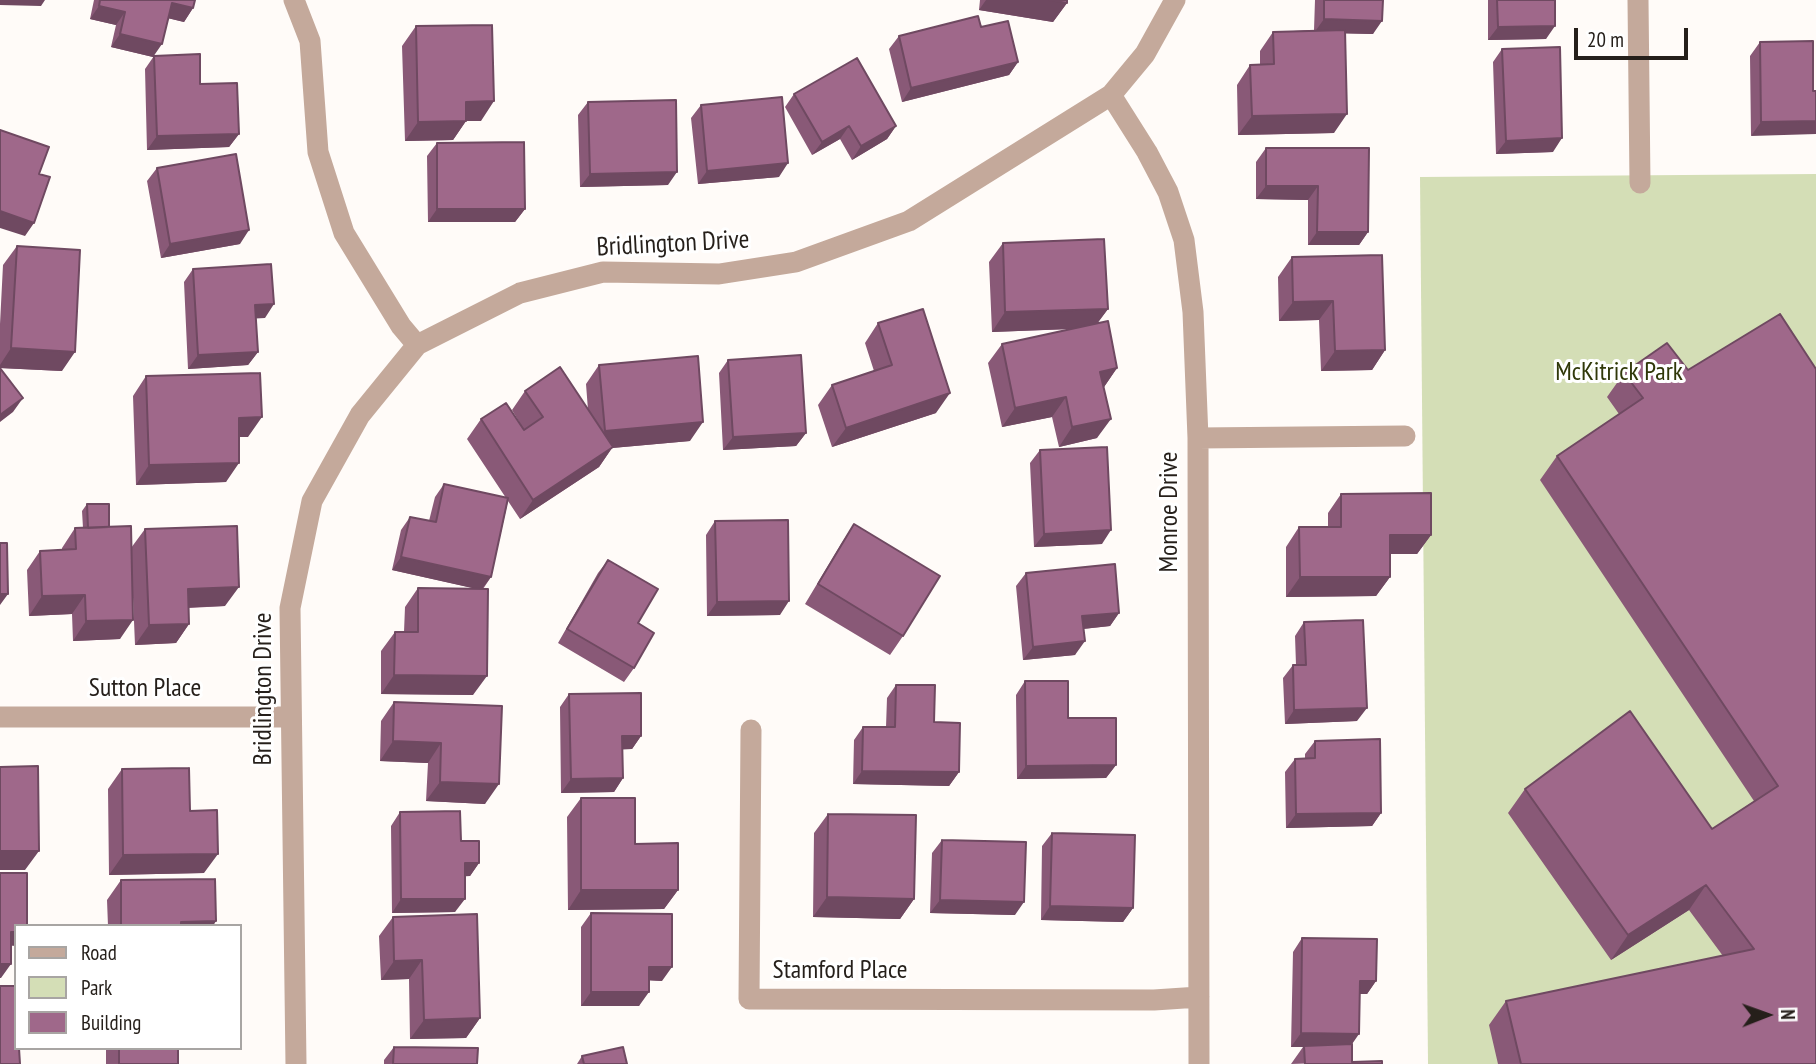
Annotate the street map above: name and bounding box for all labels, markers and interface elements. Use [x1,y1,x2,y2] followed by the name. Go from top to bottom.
[1578,14,1692,58] scale bar
[1587,26,1624,53] text: 20 m
[596,224,750,264] street label: Bridlington Drive
[1555,357,1683,389] park label: McKitrick Park
[1154,451,1186,573] street label: Monroe Drive
[248,613,280,765] street label: Bridlington Drive
[89,673,201,705] street label: Sutton Place
[14,924,242,1050] legend
[81,939,117,966] text: Road
[773,955,907,987] street label: Stamford Place
[81,974,112,1001] text: Park
[1732,980,1802,1050] north arrow
[81,1009,141,1036] text: Building
[1776,1009,1800,1020] text: N

